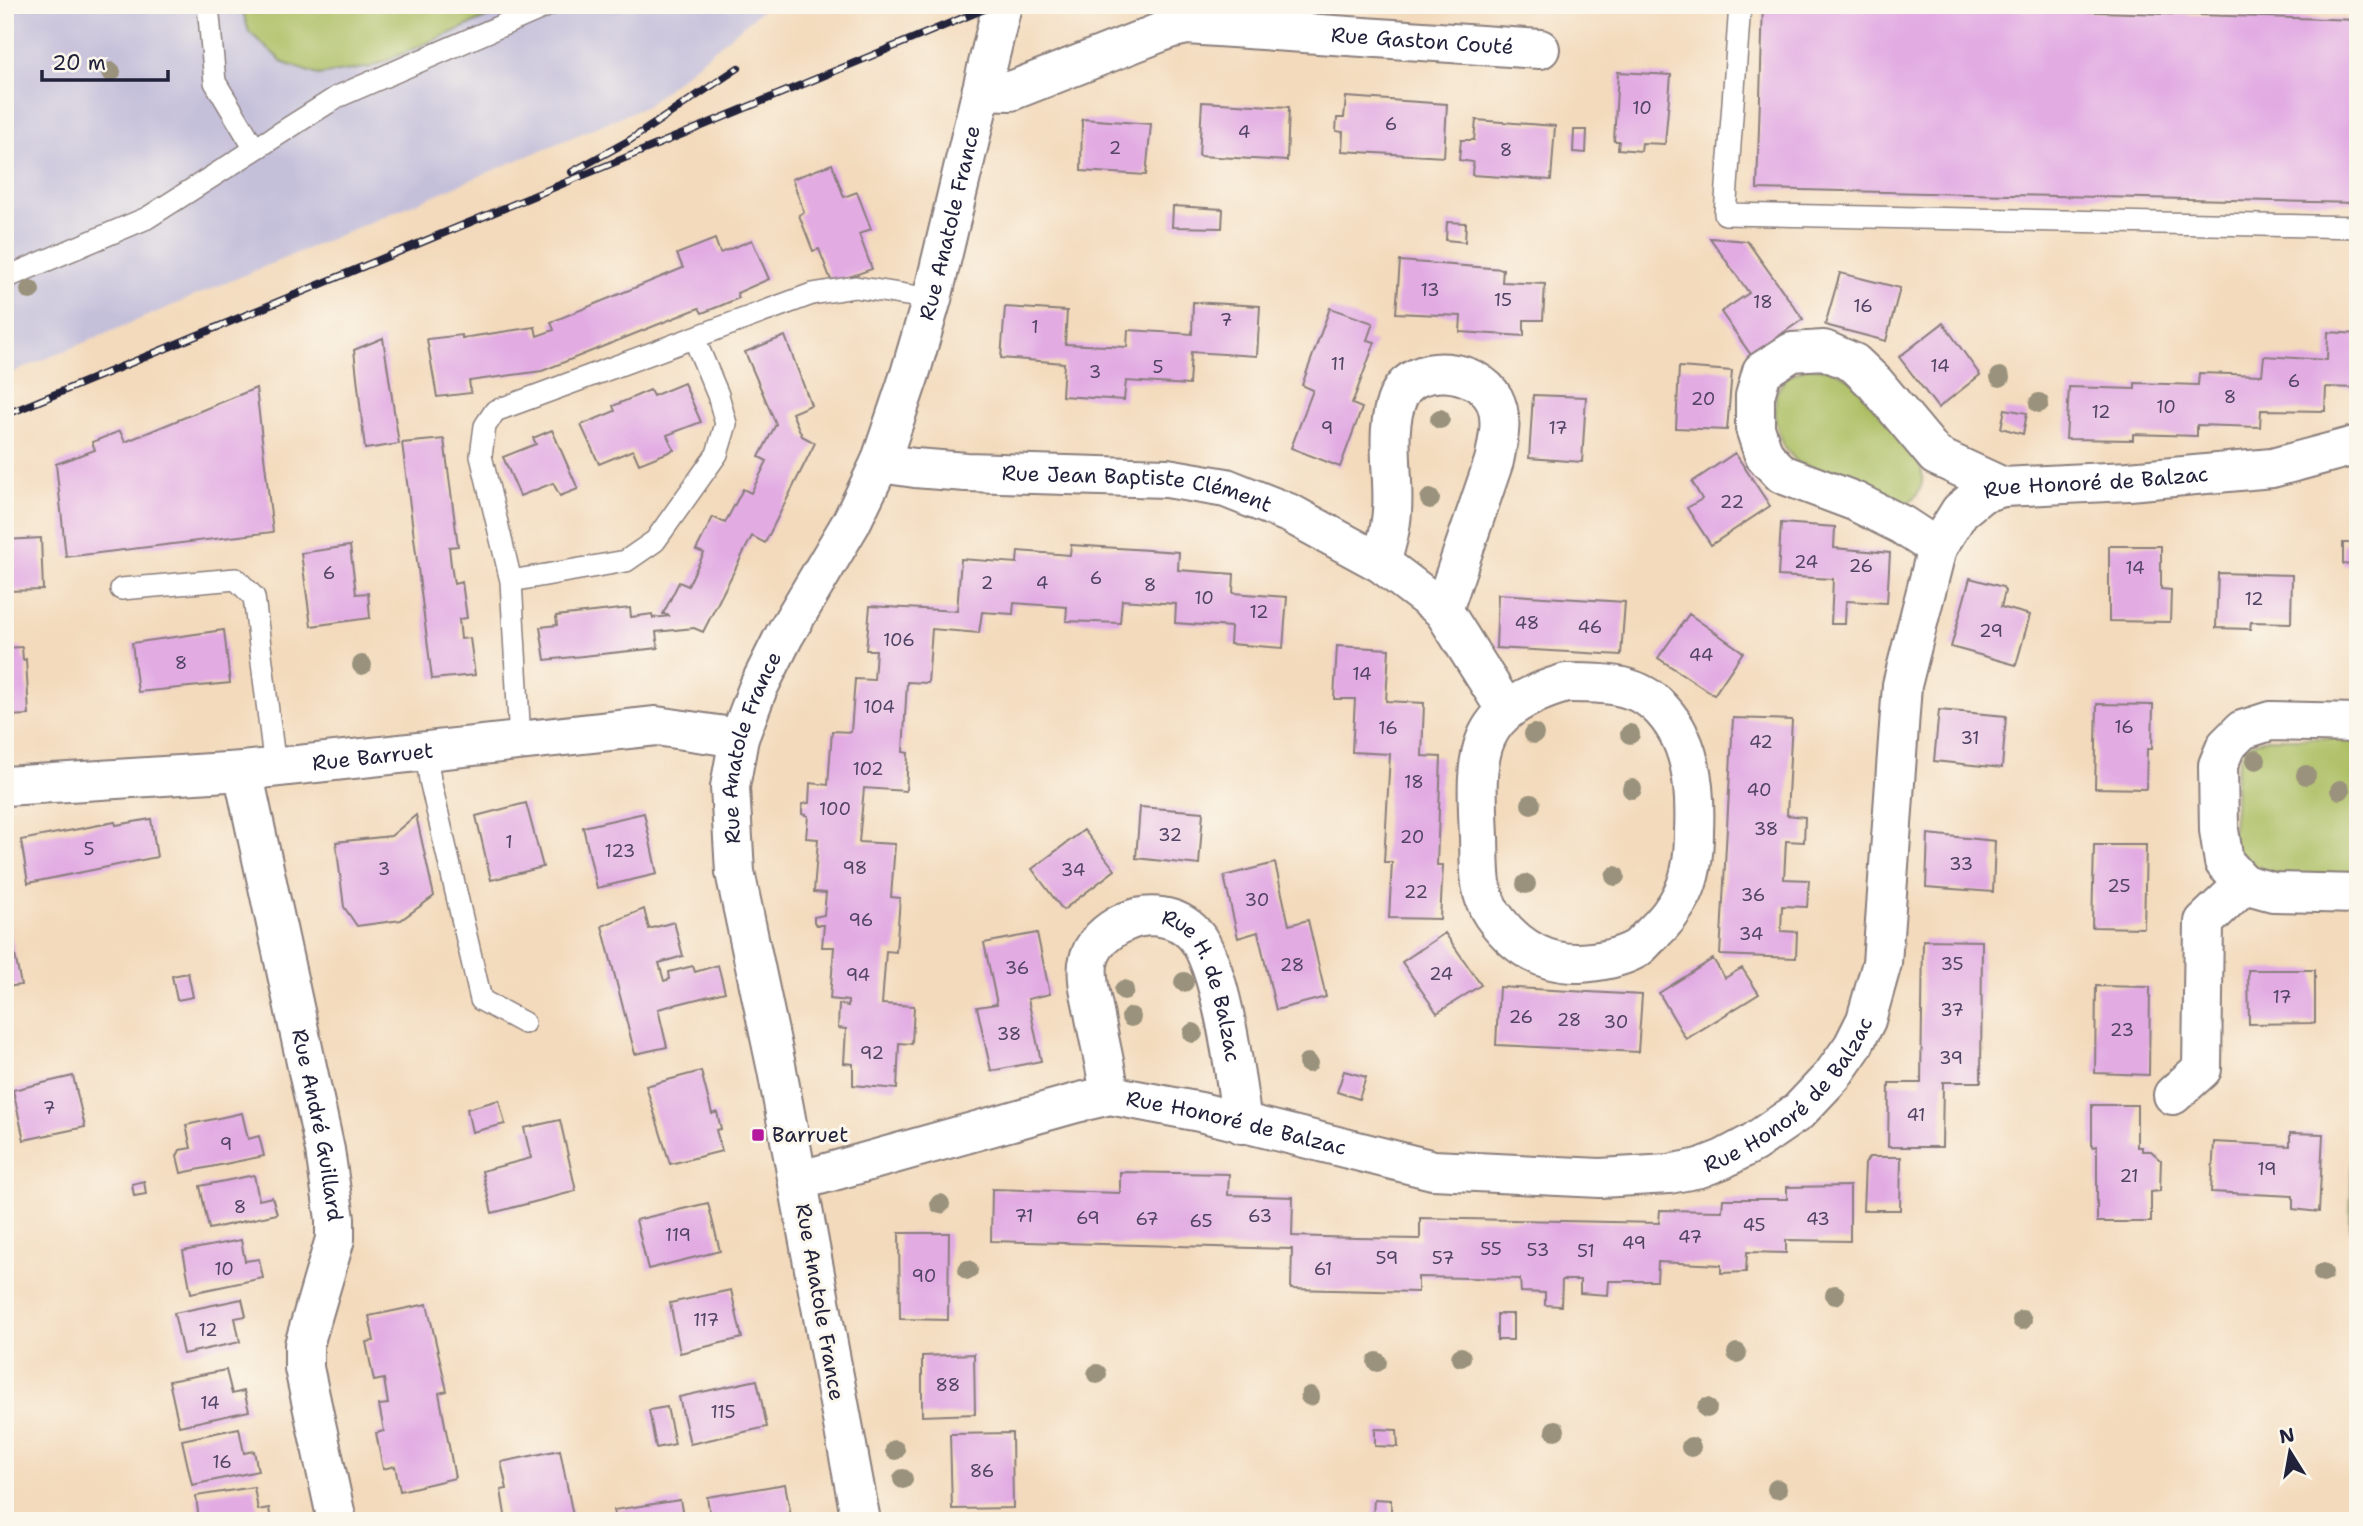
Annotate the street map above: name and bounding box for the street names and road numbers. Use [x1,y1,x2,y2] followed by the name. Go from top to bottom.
[1330,21,1514,61] street label: Rue Gaston Couté
[912,123,987,324] street label: Rue Anatole France
[1001,459,1276,519] street label: Rue Jean Baptiste Clément
[1980,460,2209,506] street label: Rue Honoré de Balzac
[716,647,788,845] street label: Rue Anatole France
[311,736,435,777] street label: Rue Barruet
[1159,903,1247,1064] street label: Rue H. de Balzac
[1700,1012,1879,1179] street label: Rue Honoré de Balzac
[285,1026,349,1223] street label: Rue André Guillard
[1124,1084,1349,1162] street label: Rue Honoré de Balzac
[789,1201,851,1403] street label: Rue Anatole France

